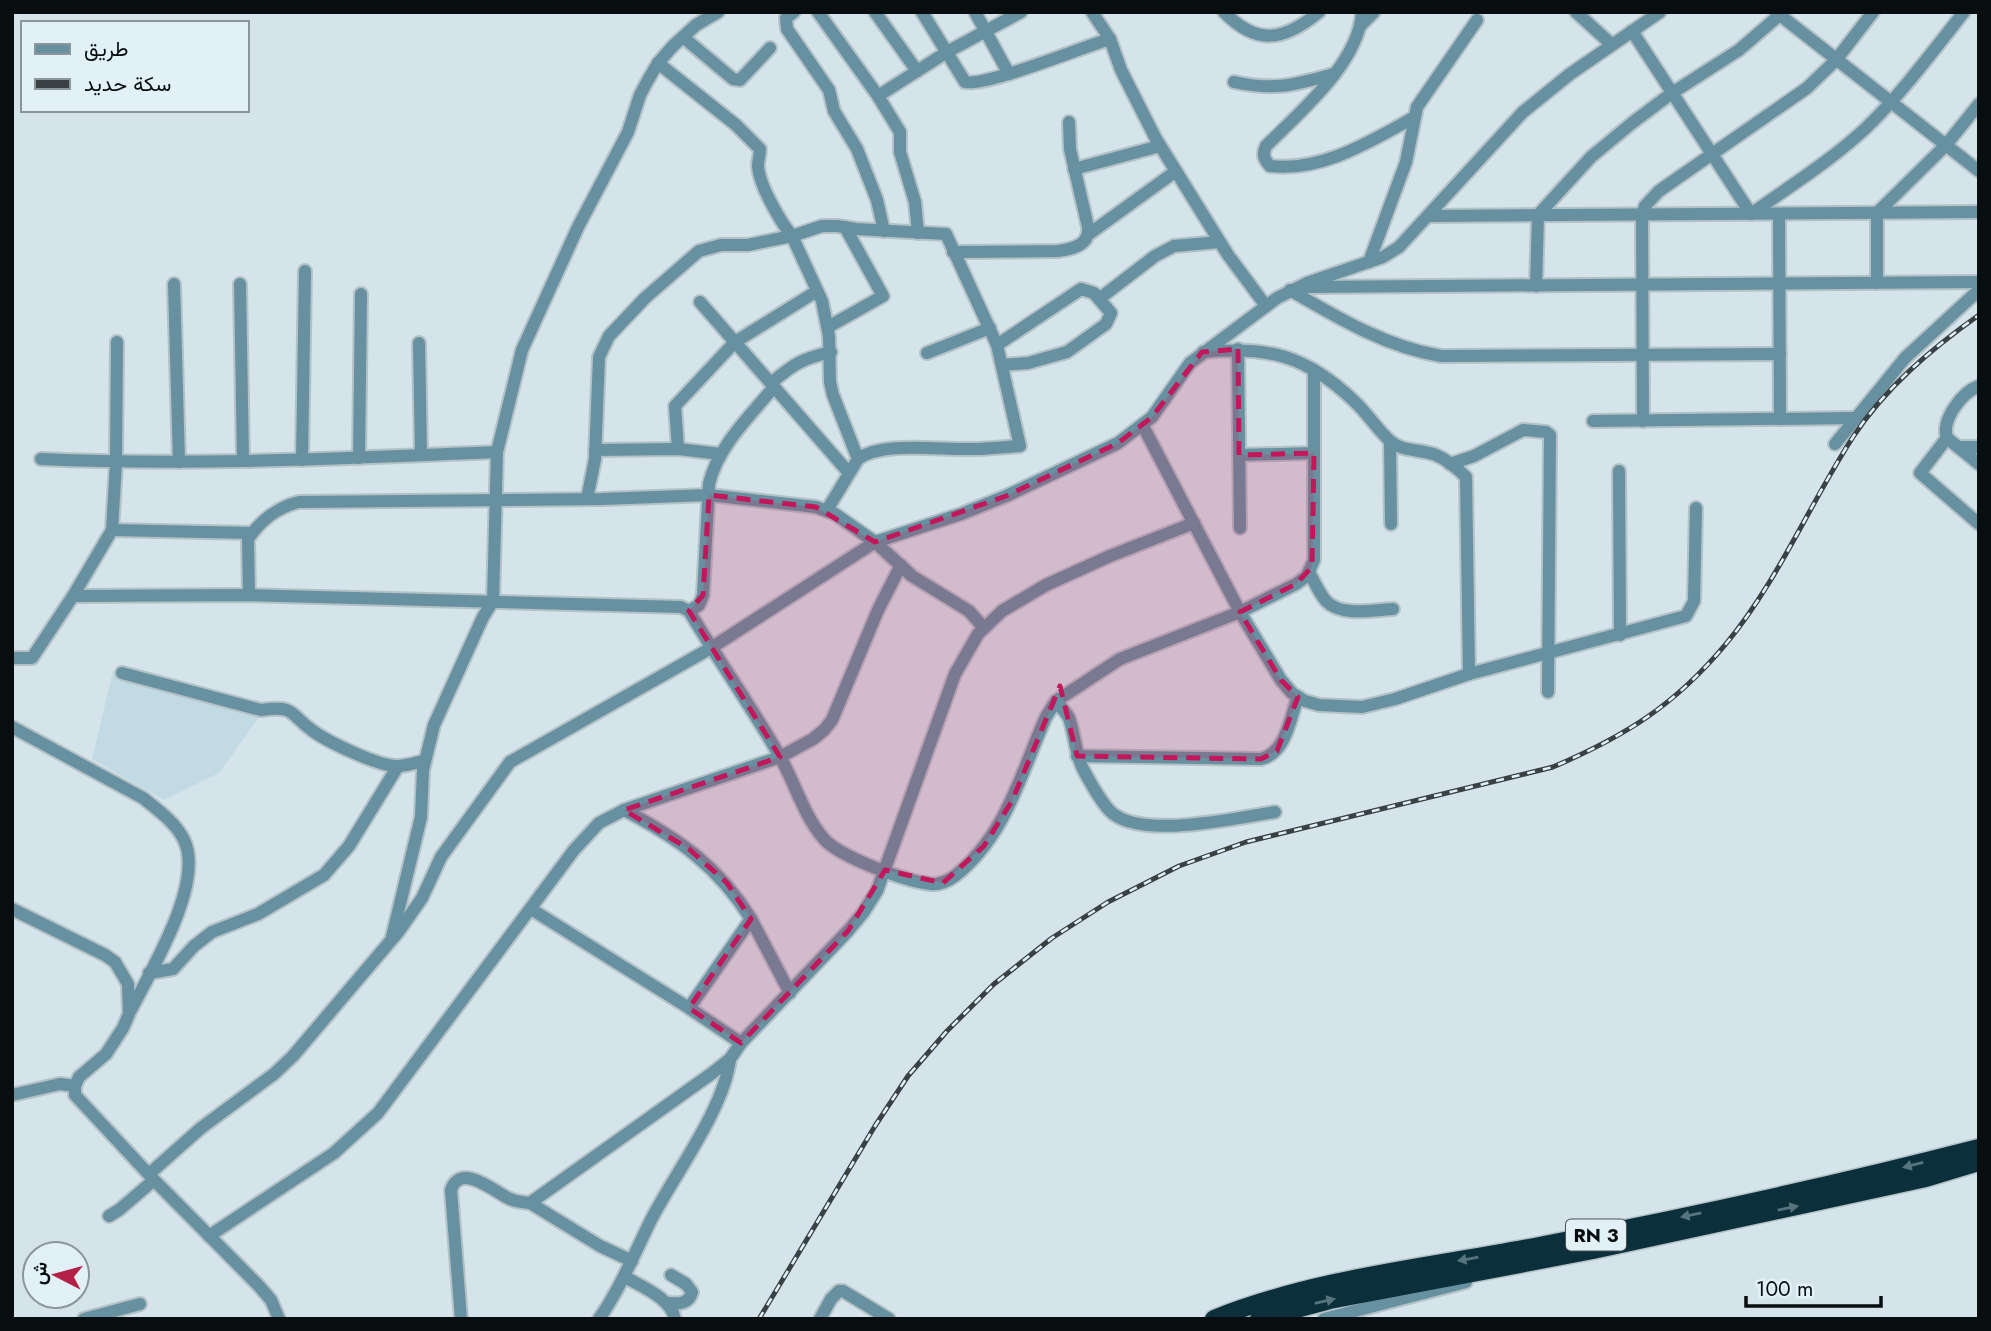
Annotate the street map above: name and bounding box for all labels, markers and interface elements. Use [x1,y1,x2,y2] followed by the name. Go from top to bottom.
[21,21,248,112] legend
[84,34,129,64] text: طريق
[84,69,171,99] text: سكة حديد
[1901,1160,1923,1171] one-way arrow
[1777,1203,1799,1214] one-way arrow
[1680,1209,1702,1220] one-way arrow
[1566,1219,1626,1250] road number: RN 3
[21,1240,91,1310] north arrow
[1457,1254,1479,1265] one-way arrow
[25,1260,54,1286] text: ش
[1746,1264,1881,1308] scale bar
[1756,1274,1813,1304] text: 100 m
[1314,1296,1336,1307] one-way arrow

